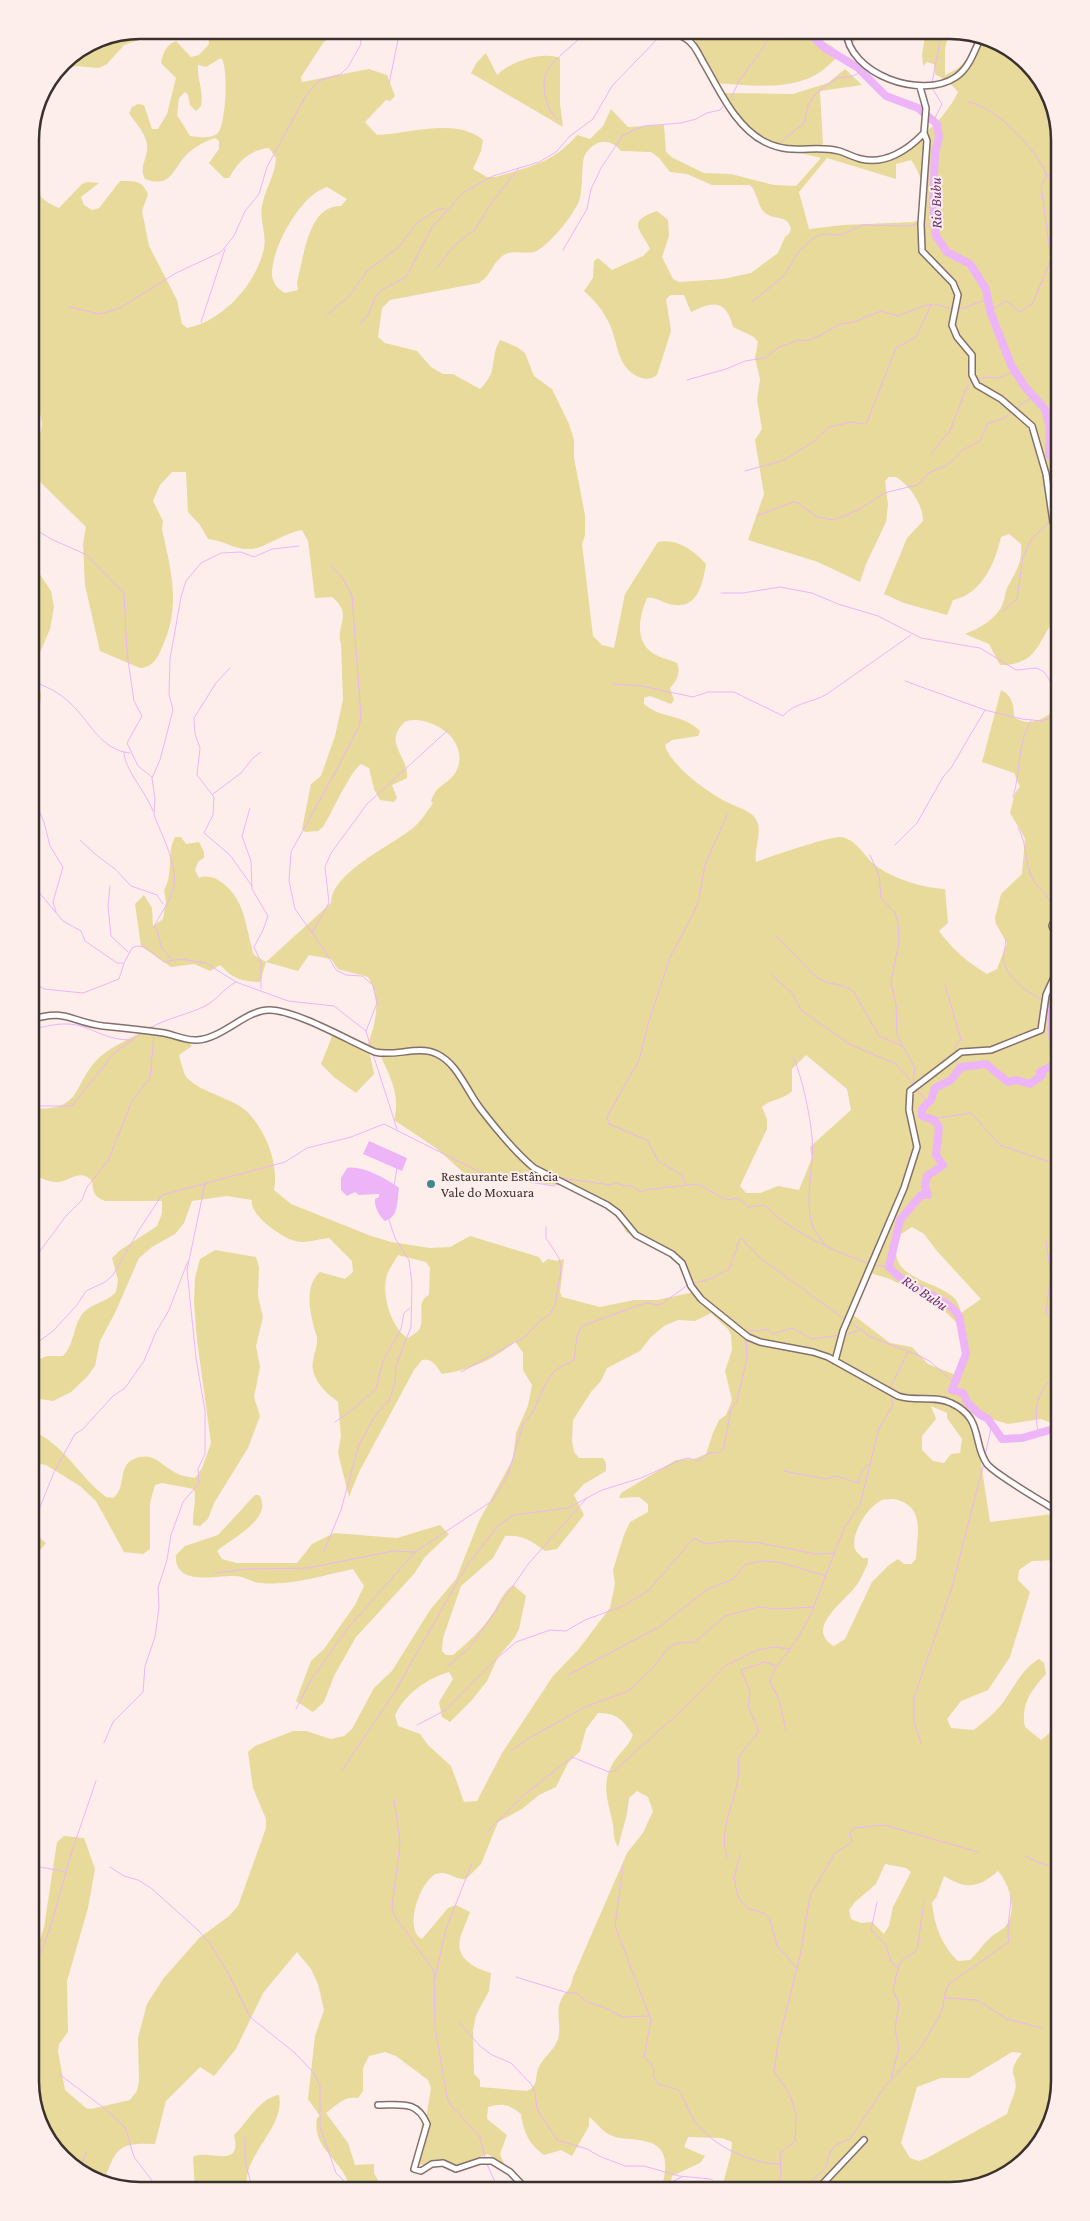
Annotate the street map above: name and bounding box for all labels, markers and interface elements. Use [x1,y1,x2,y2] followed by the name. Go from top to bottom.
[928,177,944,229] water label: Rio Bubu
[441,1168,559,1200] place label: Restaurante Estância Vale do Moxuara
[425,1178,437,1190] marker: Restaurante Estância Vale do Moxuara
[899,1272,951,1314] water label: Rio Bubu

